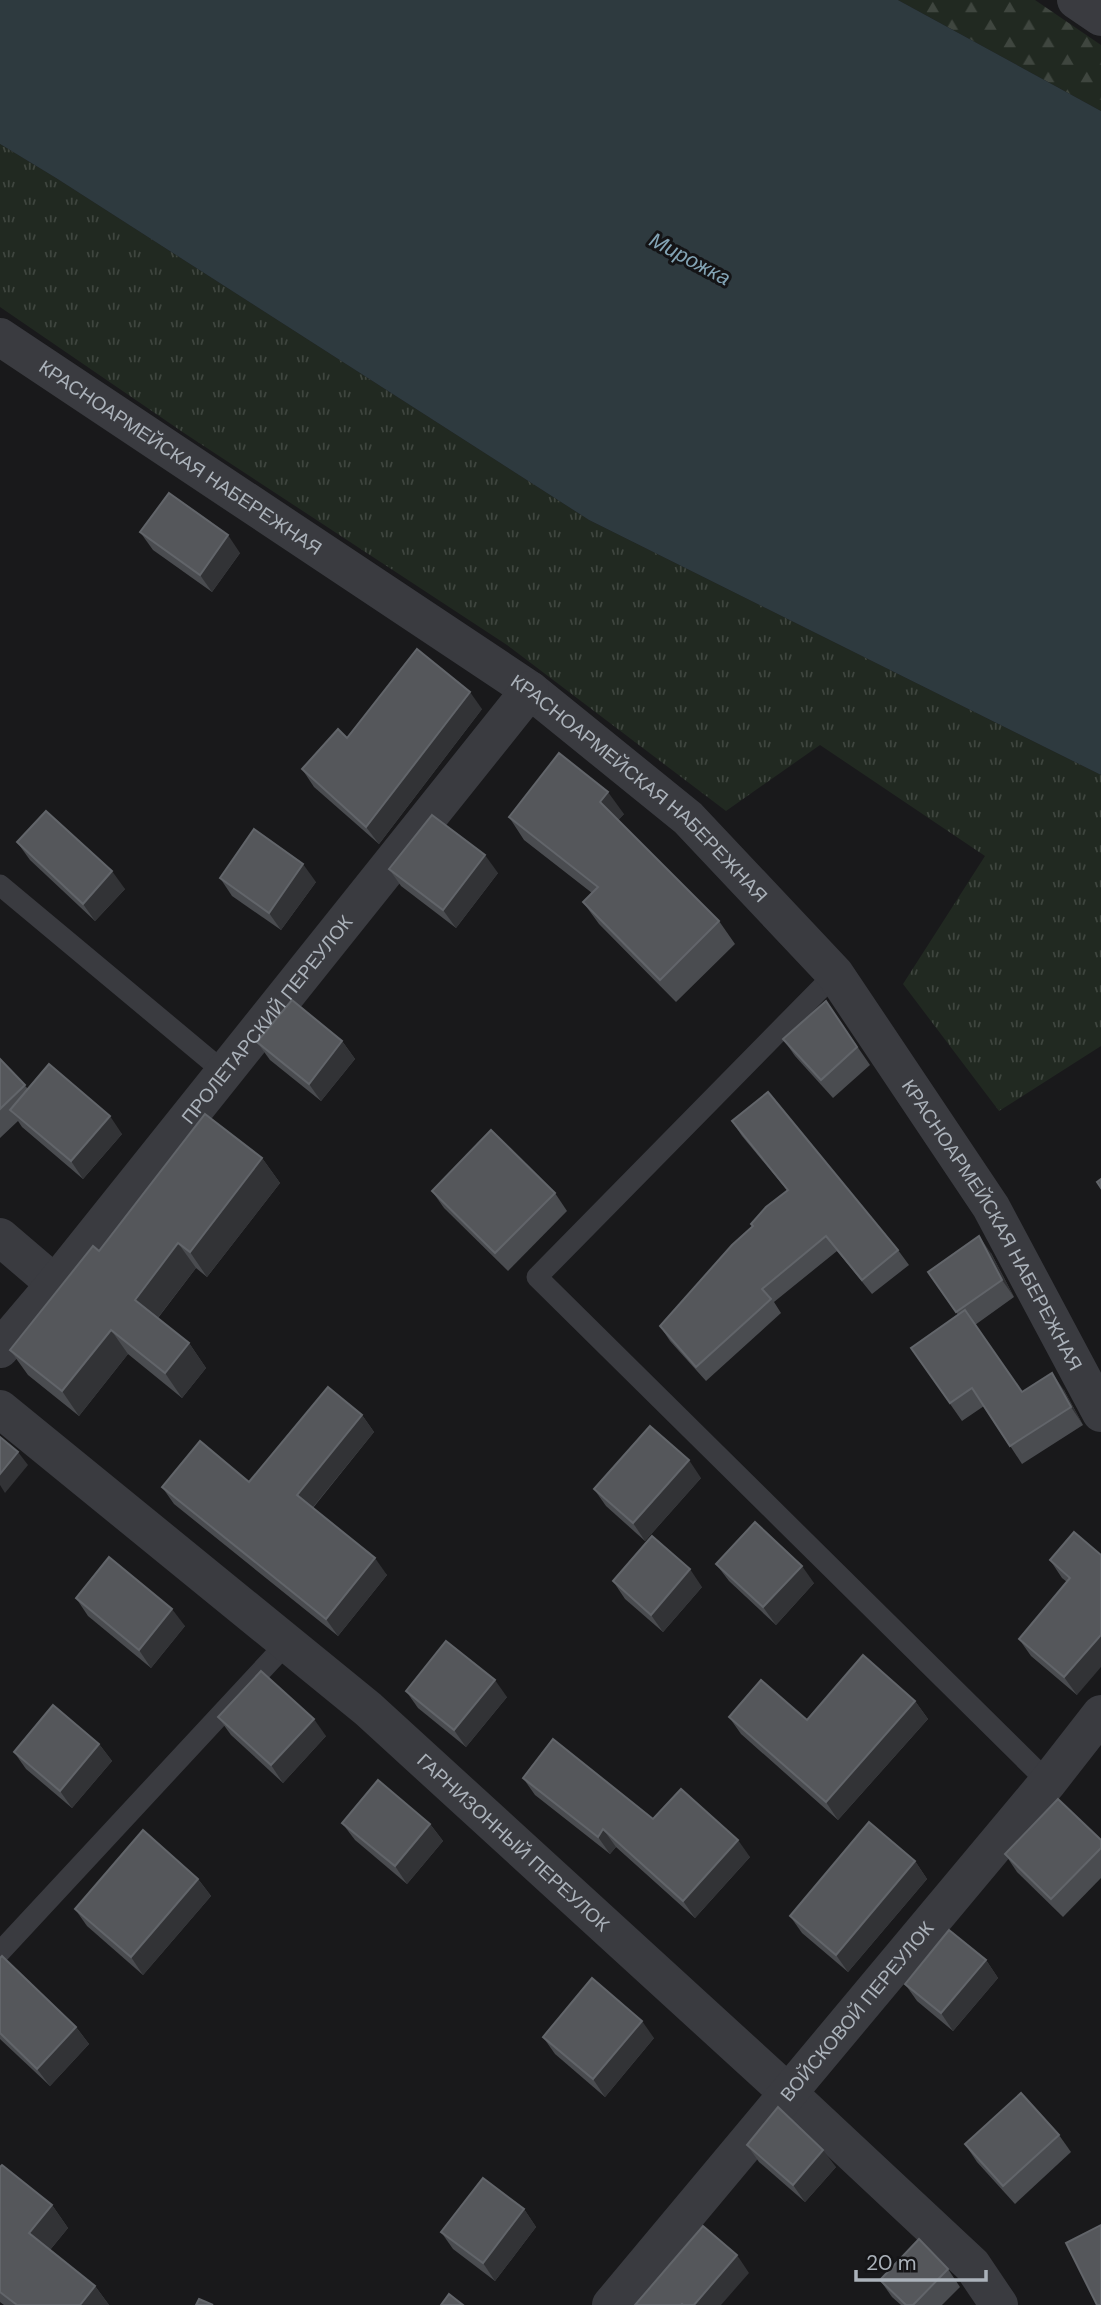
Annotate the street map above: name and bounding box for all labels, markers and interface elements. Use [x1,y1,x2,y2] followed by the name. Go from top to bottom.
[645,226,735,292] water label: Мирожка
[34,354,327,561] street label: КРАСНОАРМЕЙСКАЯ НАБЕРЕЖНАЯ
[506,668,773,908] street label: КРАСНОАРМЕЙСКАЯ НАБЕРЕЖНАЯ
[176,910,358,1129] street label: ПРОЛЕТАРСКИЙ ПЕРЕУЛОК
[896,1074,1088,1375] street label: КРАСНОАРМЕЙСКАЯ НАБЕРЕЖНАЯ
[412,1748,615,1936] street label: ГАРНИЗОННЫЙ ПЕРЕУЛОК
[774,1916,939,2106] street label: ВОЙСКОВОЙ ПЕРЕУЛОК
[856,2238,986,2282] scale bar
[866,2249,917,2277] text: 20 m

